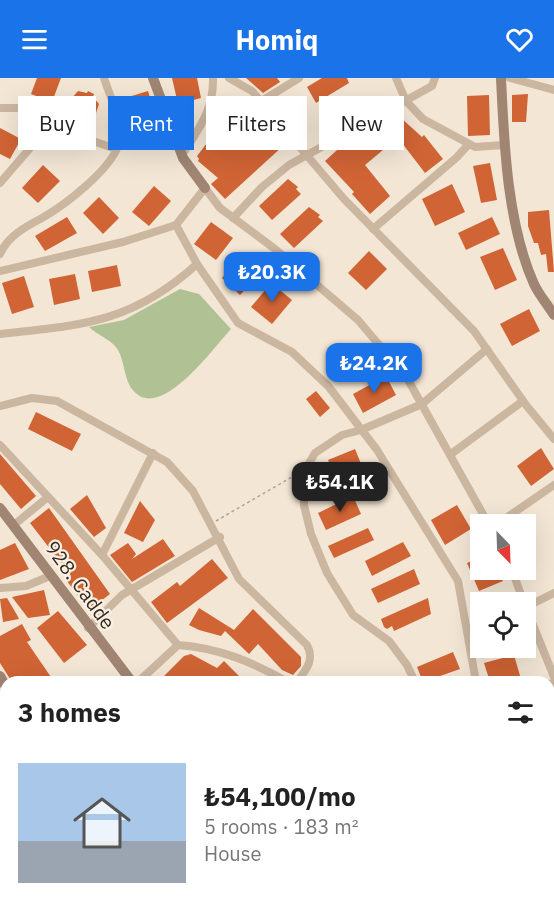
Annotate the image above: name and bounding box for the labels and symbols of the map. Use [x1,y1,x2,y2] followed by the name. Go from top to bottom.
[223,252,321,303] pin: ₺20.3K
[325,343,423,394] pin: ₺24.2K
[291,462,389,513] pin: ₺54.1K
[470,514,536,580] north arrow
[39,535,122,634] street label: 928. Cadde

